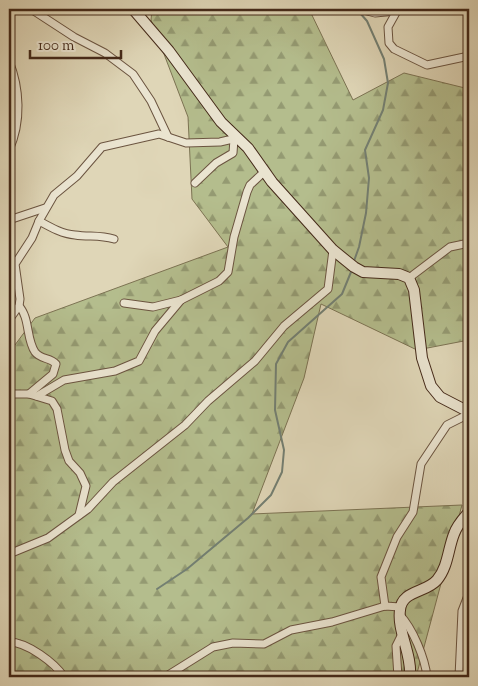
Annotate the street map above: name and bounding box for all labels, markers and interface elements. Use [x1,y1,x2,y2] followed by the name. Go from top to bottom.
[30,28,121,60] scale bar
[38,36,75,57] text: 100 m

